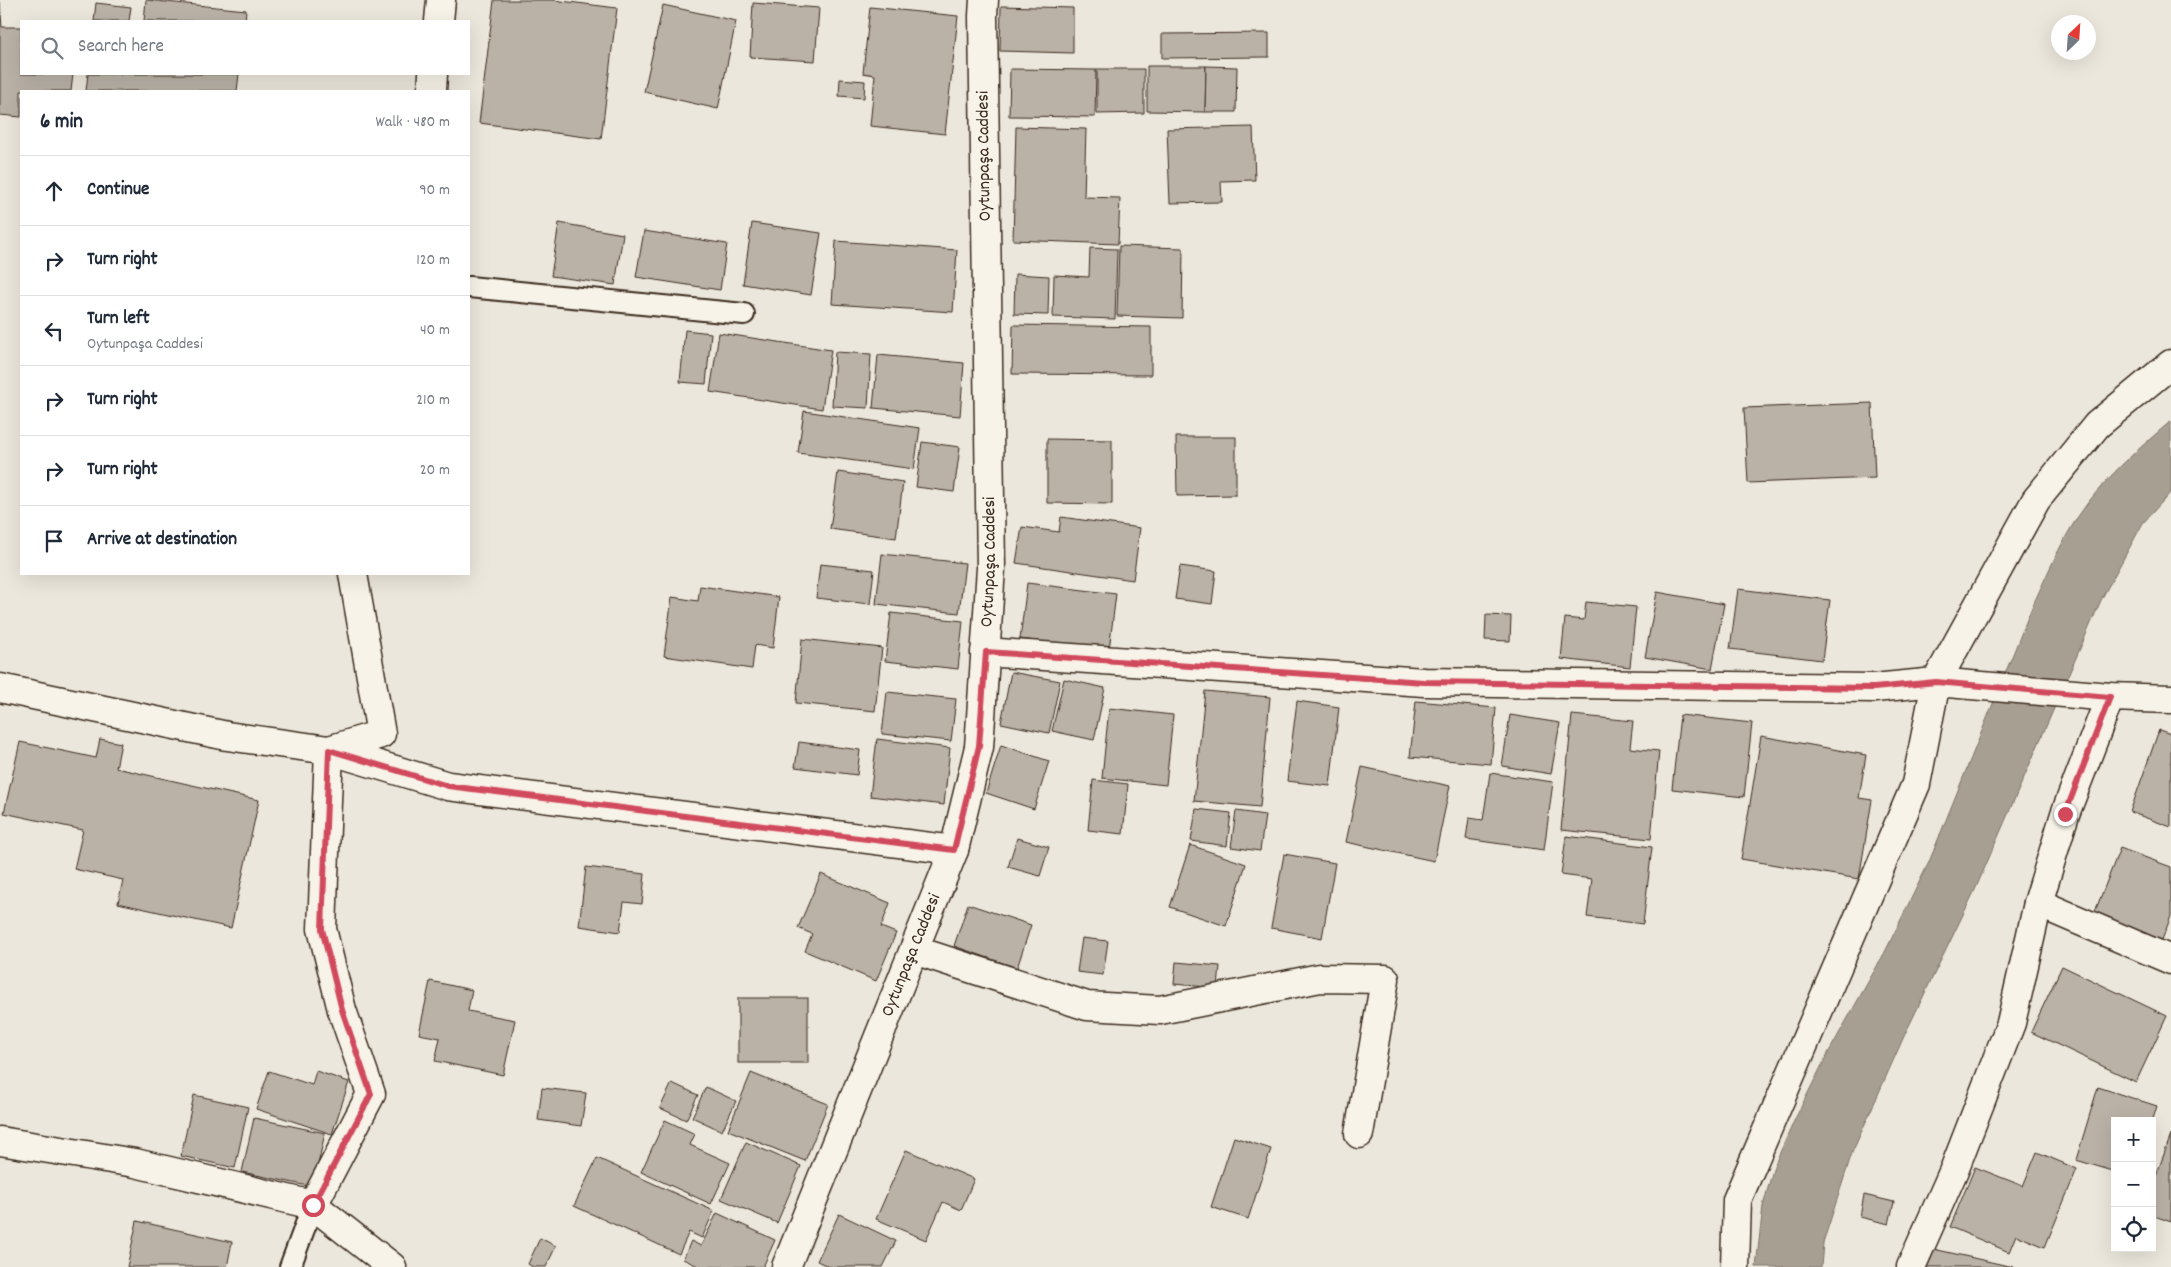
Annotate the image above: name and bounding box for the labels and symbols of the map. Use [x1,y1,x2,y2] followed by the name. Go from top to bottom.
[2051,15,2096,60] north arrow
[971,91,999,221] street label: Oytunpaşa Caddesi
[975,496,1004,628] street label: Oytunpaşa Caddesi
[2054,803,2077,826] route end
[876,890,948,1021] street label: Oytunpaşa Caddesi
[302,1194,325,1217] route start

